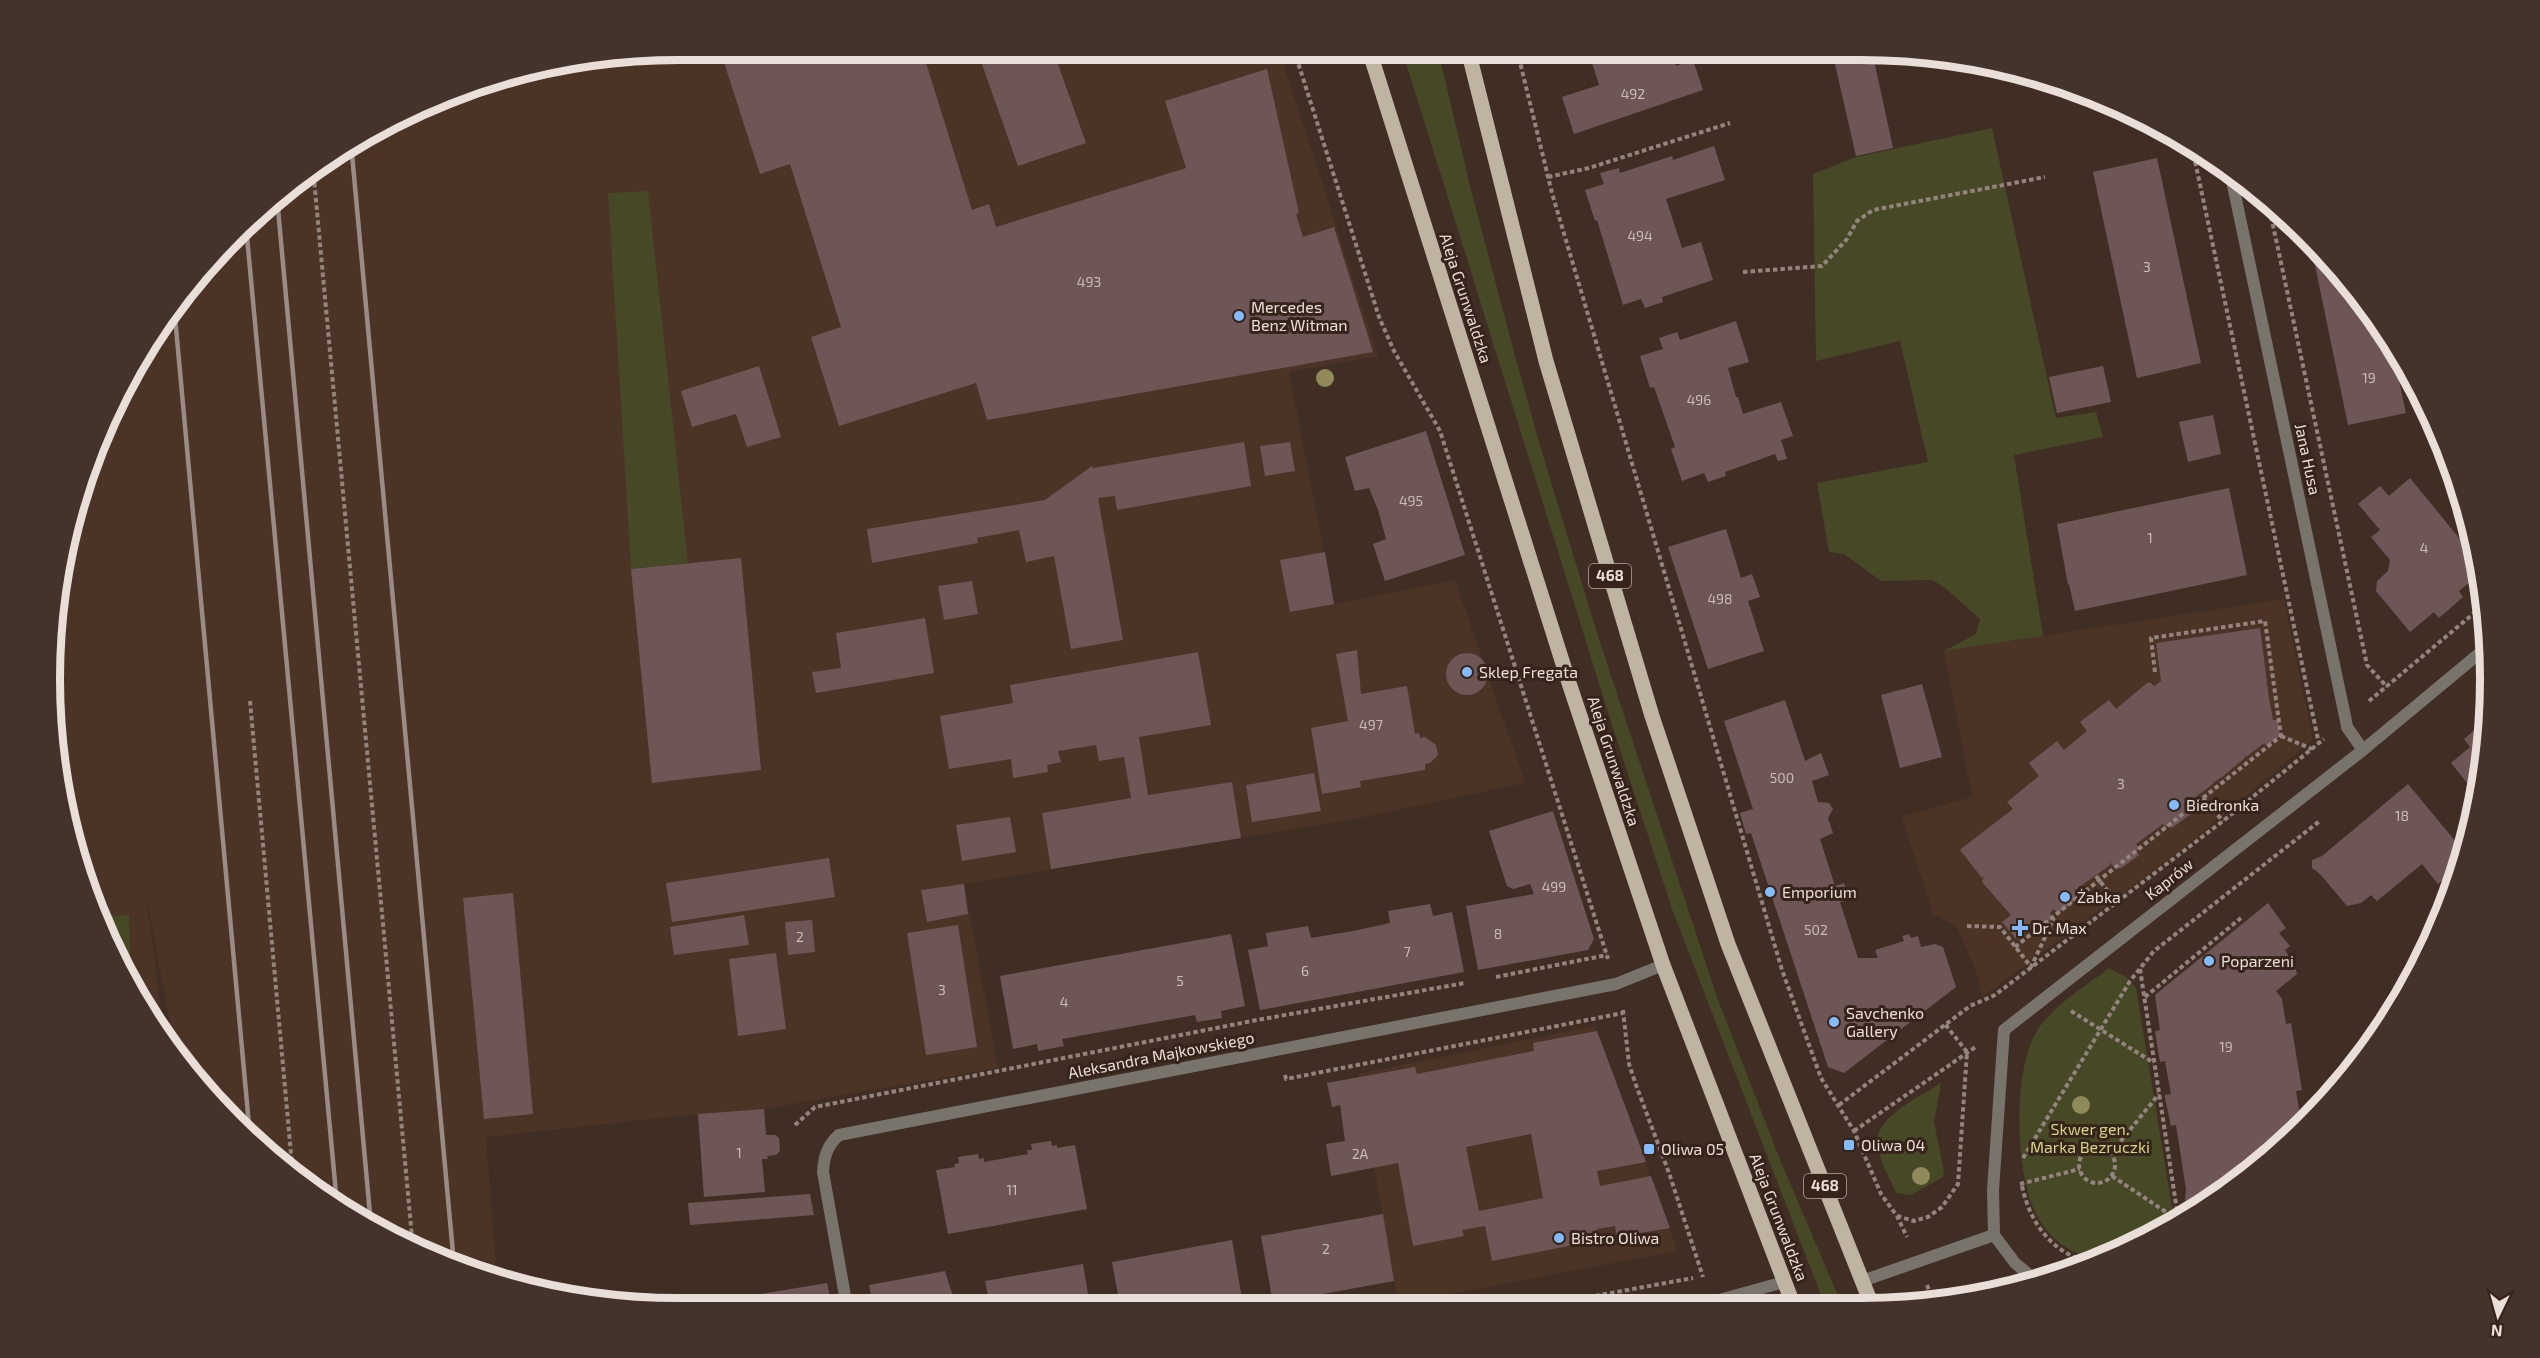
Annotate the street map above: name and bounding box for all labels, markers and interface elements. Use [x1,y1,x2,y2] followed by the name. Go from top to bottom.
[1621,85,1645,102] house number: 492
[1627,227,1653,244] house number: 494
[1436,230,1496,366] street label: Aleja Grunwaldzka
[2143,258,2151,275] house number: 3
[1077,273,1101,290] house number: 493
[1251,297,1348,334] place label: Mercedes Benz Witman
[1232,309,1246,323] marker: Mercedes Benz Witman
[2362,369,2376,386] house number: 19
[1687,391,1711,408] house number: 496
[2292,421,2325,496] street label: Jana Husa
[1399,492,1423,509] house number: 495
[2147,529,2153,546] house number: 1
[2420,539,2428,556] house number: 4
[1589,564,1631,588] road number: 468
[1707,590,1733,607] house number: 498
[1479,662,1578,681] place label: Sklep Fregata
[1460,665,1474,679] marker: Sklep Fregata
[1584,693,1644,829] street label: Aleja Grunwaldzka
[1359,716,1383,733] house number: 497
[1770,769,1794,786] house number: 500
[2117,775,2125,792] house number: 3
[2186,795,2259,814] place label: Biedronka
[2167,798,2181,812] marker: Biedronka
[2395,807,2409,824] house number: 18
[2141,854,2197,903] street label: Kaprów
[1542,878,1566,895] house number: 499
[1782,882,1857,901] place label: Emporium
[1763,885,1777,899] marker: Emporium
[2077,887,2121,906] place label: Żabka
[2058,890,2072,904] marker: Żabka
[2032,918,2087,937] place label: Dr. Max
[1804,921,1828,938] house number: 502
[2013,921,2027,935] marker: Dr. Max
[1494,925,1502,942] house number: 8
[796,928,804,945] house number: 2
[1403,943,1411,960] house number: 7
[2221,951,2294,970] place label: Poparzeni
[2202,954,2216,968] marker: Poparzeni
[1301,962,1309,979] house number: 6
[1176,972,1184,989] house number: 5
[938,981,946,998] house number: 3
[1060,993,1068,1010] house number: 4
[1846,1003,1924,1040] place label: Savchenko Gallery
[1827,1015,1841,1029] marker: Savchenko Gallery
[1066,1027,1256,1083] street label: Aleksandra Majkowskiego
[2219,1038,2233,1055] house number: 19
[2030,1119,2150,1156] park label: Skwer gen. Marka Bezruczki
[1861,1135,1926,1154] place label: Oliwa 04
[1842,1138,1856,1152] marker: Oliwa 04
[1661,1139,1724,1158] place label: Oliwa 05
[1642,1142,1656,1156] marker: Oliwa 05
[736,1144,742,1161] house number: 1
[1352,1145,1369,1162] house number: 2A
[1745,1150,1813,1284] street label: Aleja Grunwaldzka
[1804,1174,1846,1198] road number: 468
[1006,1181,1018,1198] house number: 11
[1571,1228,1659,1247] place label: Bistro Oliwa
[1552,1231,1566,1245] marker: Bistro Oliwa
[1322,1240,1330,1257] house number: 2
[2468,1286,2528,1346] north arrow
[2490,1321,2503,1341] text: N

